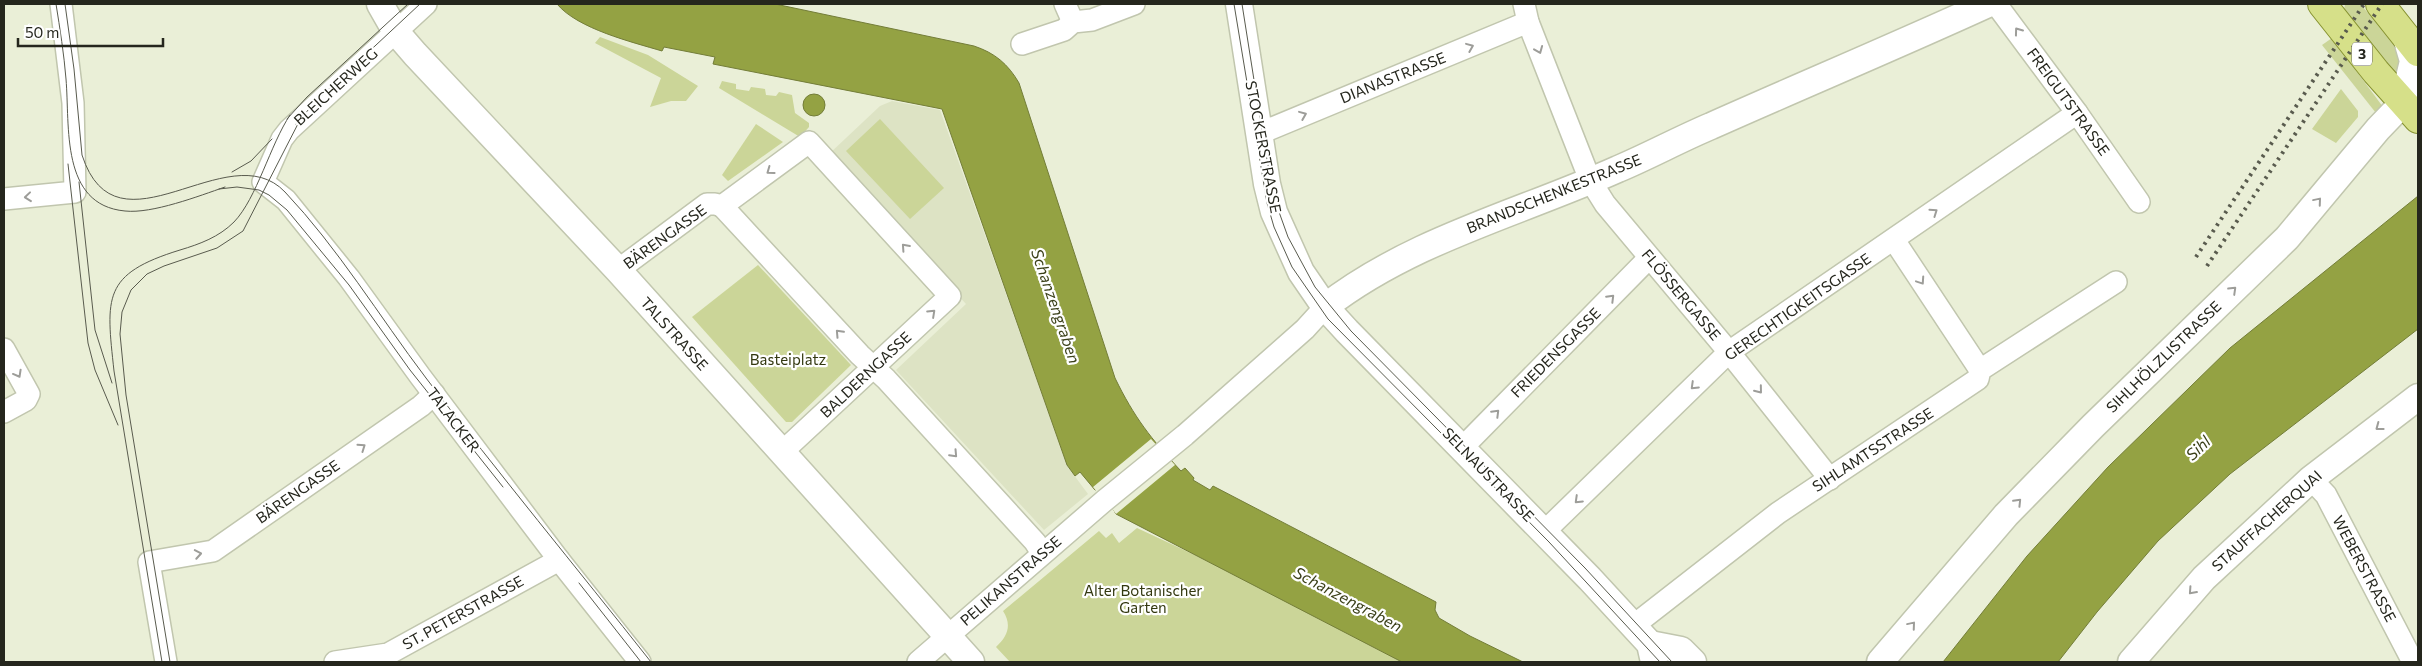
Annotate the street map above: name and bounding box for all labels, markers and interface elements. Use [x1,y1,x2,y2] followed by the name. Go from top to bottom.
[18,15,162,47] scale bar
[25,23,59,41] text: 50 m
[2015,28,2023,37] one-way arrow
[1465,42,1474,53] one-way arrow
[2352,42,2372,66] road number: 3
[290,44,381,129] street label: BLEICHERWEG
[2024,44,2114,159] street label: FREIGUTSTRASSE
[1533,45,1543,54] one-way arrow
[1337,48,1448,106] street label: DIANASTRASSE
[1242,79,1286,215] street label: STOCKERSTRASSE
[1299,111,1307,121] one-way arrow
[1464,150,1644,236] street label: BRANDSCHENKESTRASSE
[766,165,776,174] one-way arrow
[24,191,32,202] one-way arrow
[2313,197,2322,206] one-way arrow
[619,200,709,272] street label: BÄRENGASSE
[1928,209,1938,218] one-way arrow
[902,243,911,252] one-way arrow
[1638,245,1725,344] street label: FLÖSSERGASSE
[1028,246,1085,366] water label: Schanzengraben
[1721,249,1874,364] street label: GERECHTIGKEITSGASSE
[1915,275,1924,285] one-way arrow
[2228,286,2237,295] one-way arrow
[637,293,712,374] street label: TALSTRASSE
[1605,295,1614,304] one-way arrow
[2102,297,2225,416] street label: SIHLHÖLZLISTRASSE
[1507,304,1604,401] street label: FRIEDENSGASSE
[927,310,936,319] one-way arrow
[816,327,915,421] street label: BALDERNGASSE
[836,330,845,339] one-way arrow
[750,350,826,368] park label: Basteiplatz
[12,369,22,378] one-way arrow
[1691,380,1700,389] one-way arrow
[424,383,484,455] street label: TALACKER
[1754,384,1762,393] one-way arrow
[1809,403,1936,495] street label: SIHLAMTSSTRASSE
[1490,410,1499,419] one-way arrow
[2376,421,2385,430] one-way arrow
[1439,424,1538,525] street label: SELNAUSTRASSE
[2181,431,2215,464] water label: Sihl
[356,444,366,453] one-way arrow
[948,449,957,458] one-way arrow
[252,456,343,527] street label: BÄRENGASSE
[2208,466,2325,574] street label: STAUFFACHERQUAI
[1575,494,1584,503] one-way arrow
[2012,499,2021,508] one-way arrow
[2329,512,2401,625] street label: WEBERSTRASSE
[956,531,1065,629] street label: PELIKANSTRASSE
[193,549,202,559] one-way arrow
[1291,562,1406,635] water label: Schanzengraben
[399,571,526,653] street label: ST. PETERSTRASSE
[1084,581,1202,616] park label: Alter Botanischer Garten
[2189,586,2198,595] one-way arrow
[1906,622,1914,631] one-way arrow

